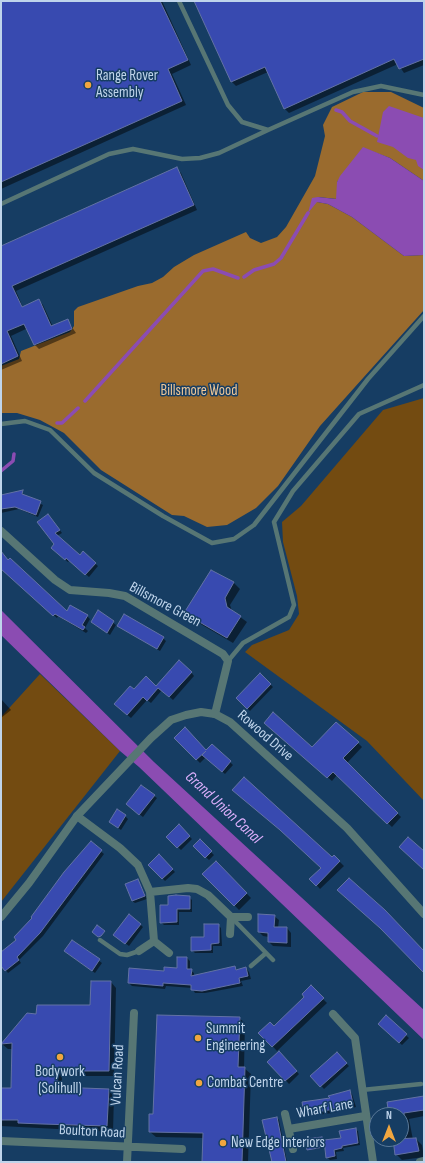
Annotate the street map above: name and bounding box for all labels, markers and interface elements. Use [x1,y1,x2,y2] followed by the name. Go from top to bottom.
[96,67,158,102] place label: Range Rover Assembly
[83,80,93,90] marker: Range Rover Assembly
[161,382,237,400] park label: Billsmore Wood
[126,579,204,631] street label: Billsmore Green
[233,707,297,765] street label: Rowood Drive
[181,768,265,848] water label: Grand Union Canal
[206,1020,265,1055] place label: Summit Engineering
[193,1033,203,1043] marker: Summit Engineering
[107,1044,129,1106] street label: Vulcan Road
[55,1052,65,1062] marker: Bodywork (Solihull)
[35,1063,85,1098] place label: Bodywork (Solihull)
[207,1074,283,1092] place label: Combat Centre
[194,1078,204,1088] marker: Combat Centre
[295,1095,355,1123] street label: Wharf Lane
[369,1107,409,1147] north arrow
[386,1109,392,1122] text: N
[58,1121,126,1143] street label: Boulton Road
[231,1134,325,1152] place label: New Edge Interiors
[218,1138,228,1148] marker: New Edge Interiors

